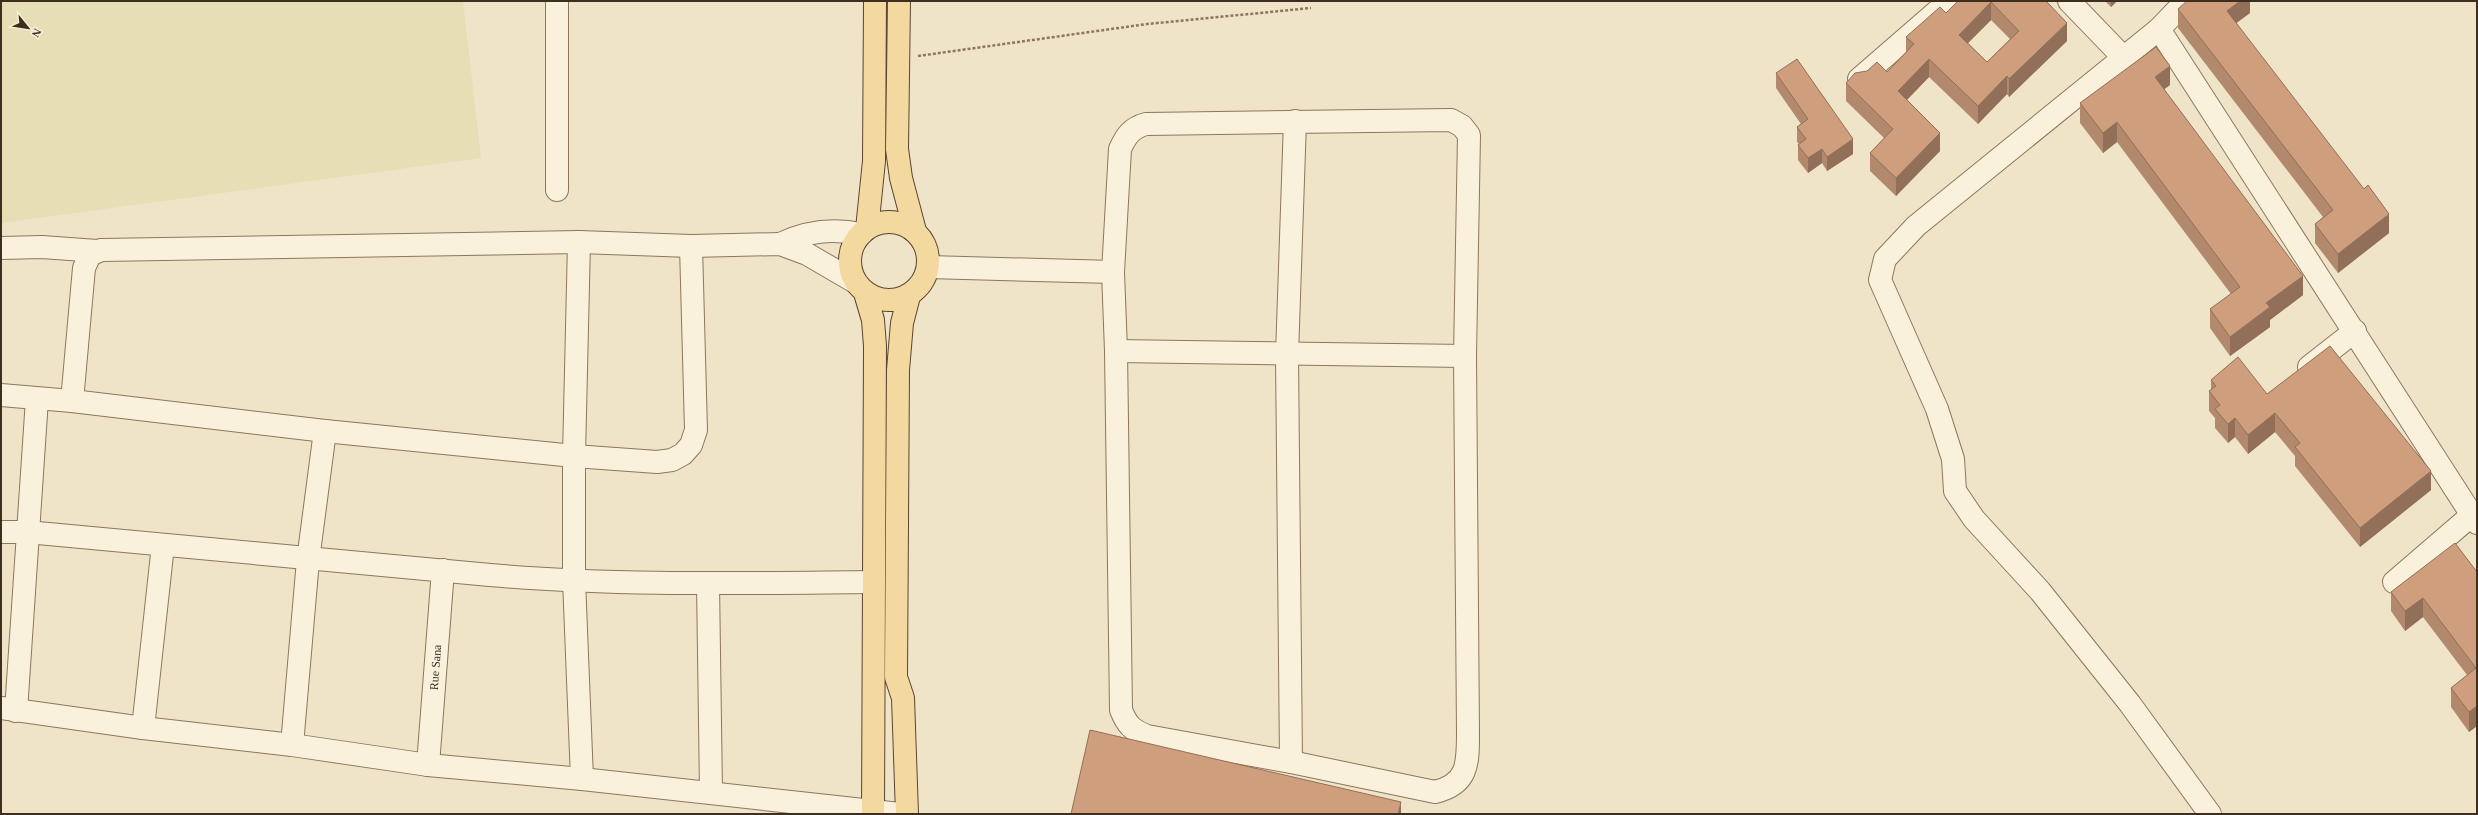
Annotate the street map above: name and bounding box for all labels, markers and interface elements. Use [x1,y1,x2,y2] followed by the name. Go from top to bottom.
[8,8,48,48] north arrow
[29,27,44,39] text: N
[427,643,444,691] street label: Rue Sana

